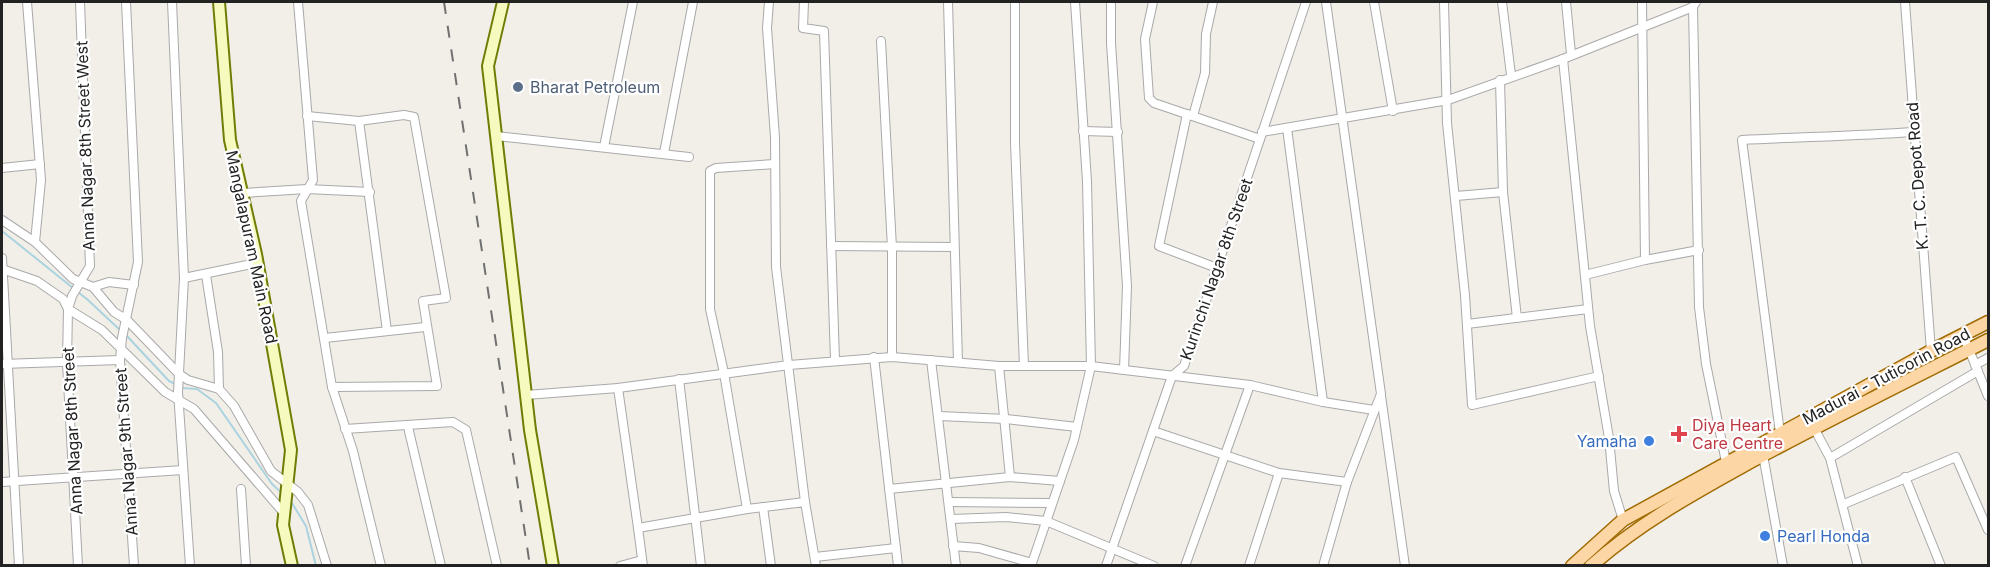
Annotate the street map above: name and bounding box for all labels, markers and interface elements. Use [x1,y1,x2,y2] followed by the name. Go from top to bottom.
[71,40,99,252] street label: Anna Nagar 8th Street West
[530,77,660,97] place label: Bharat Petroleum
[511,80,525,94] marker: Bharat Petroleum
[1902,101,1932,251] street label: K. T. C. Depot Road
[222,148,282,346] street label: Mangalapuram Main Road
[1175,176,1257,362] street label: Kurinchi Nagar 8th Street
[1799,323,1973,429] street label: Madurai - Tuticorin Road
[58,347,86,515] street label: Anna Nagar 8th Street
[110,367,142,537] street label: Anna Nagar 9th Street
[1692,415,1783,453] place label: Diya Heart Care Centre
[1670,425,1688,443] marker: Diya Heart Care Centre
[1577,431,1637,451] place label: Yamaha
[1642,434,1656,448] marker: Yamaha
[1777,526,1870,546] place label: Pearl Honda
[1758,529,1772,543] marker: Pearl Honda

